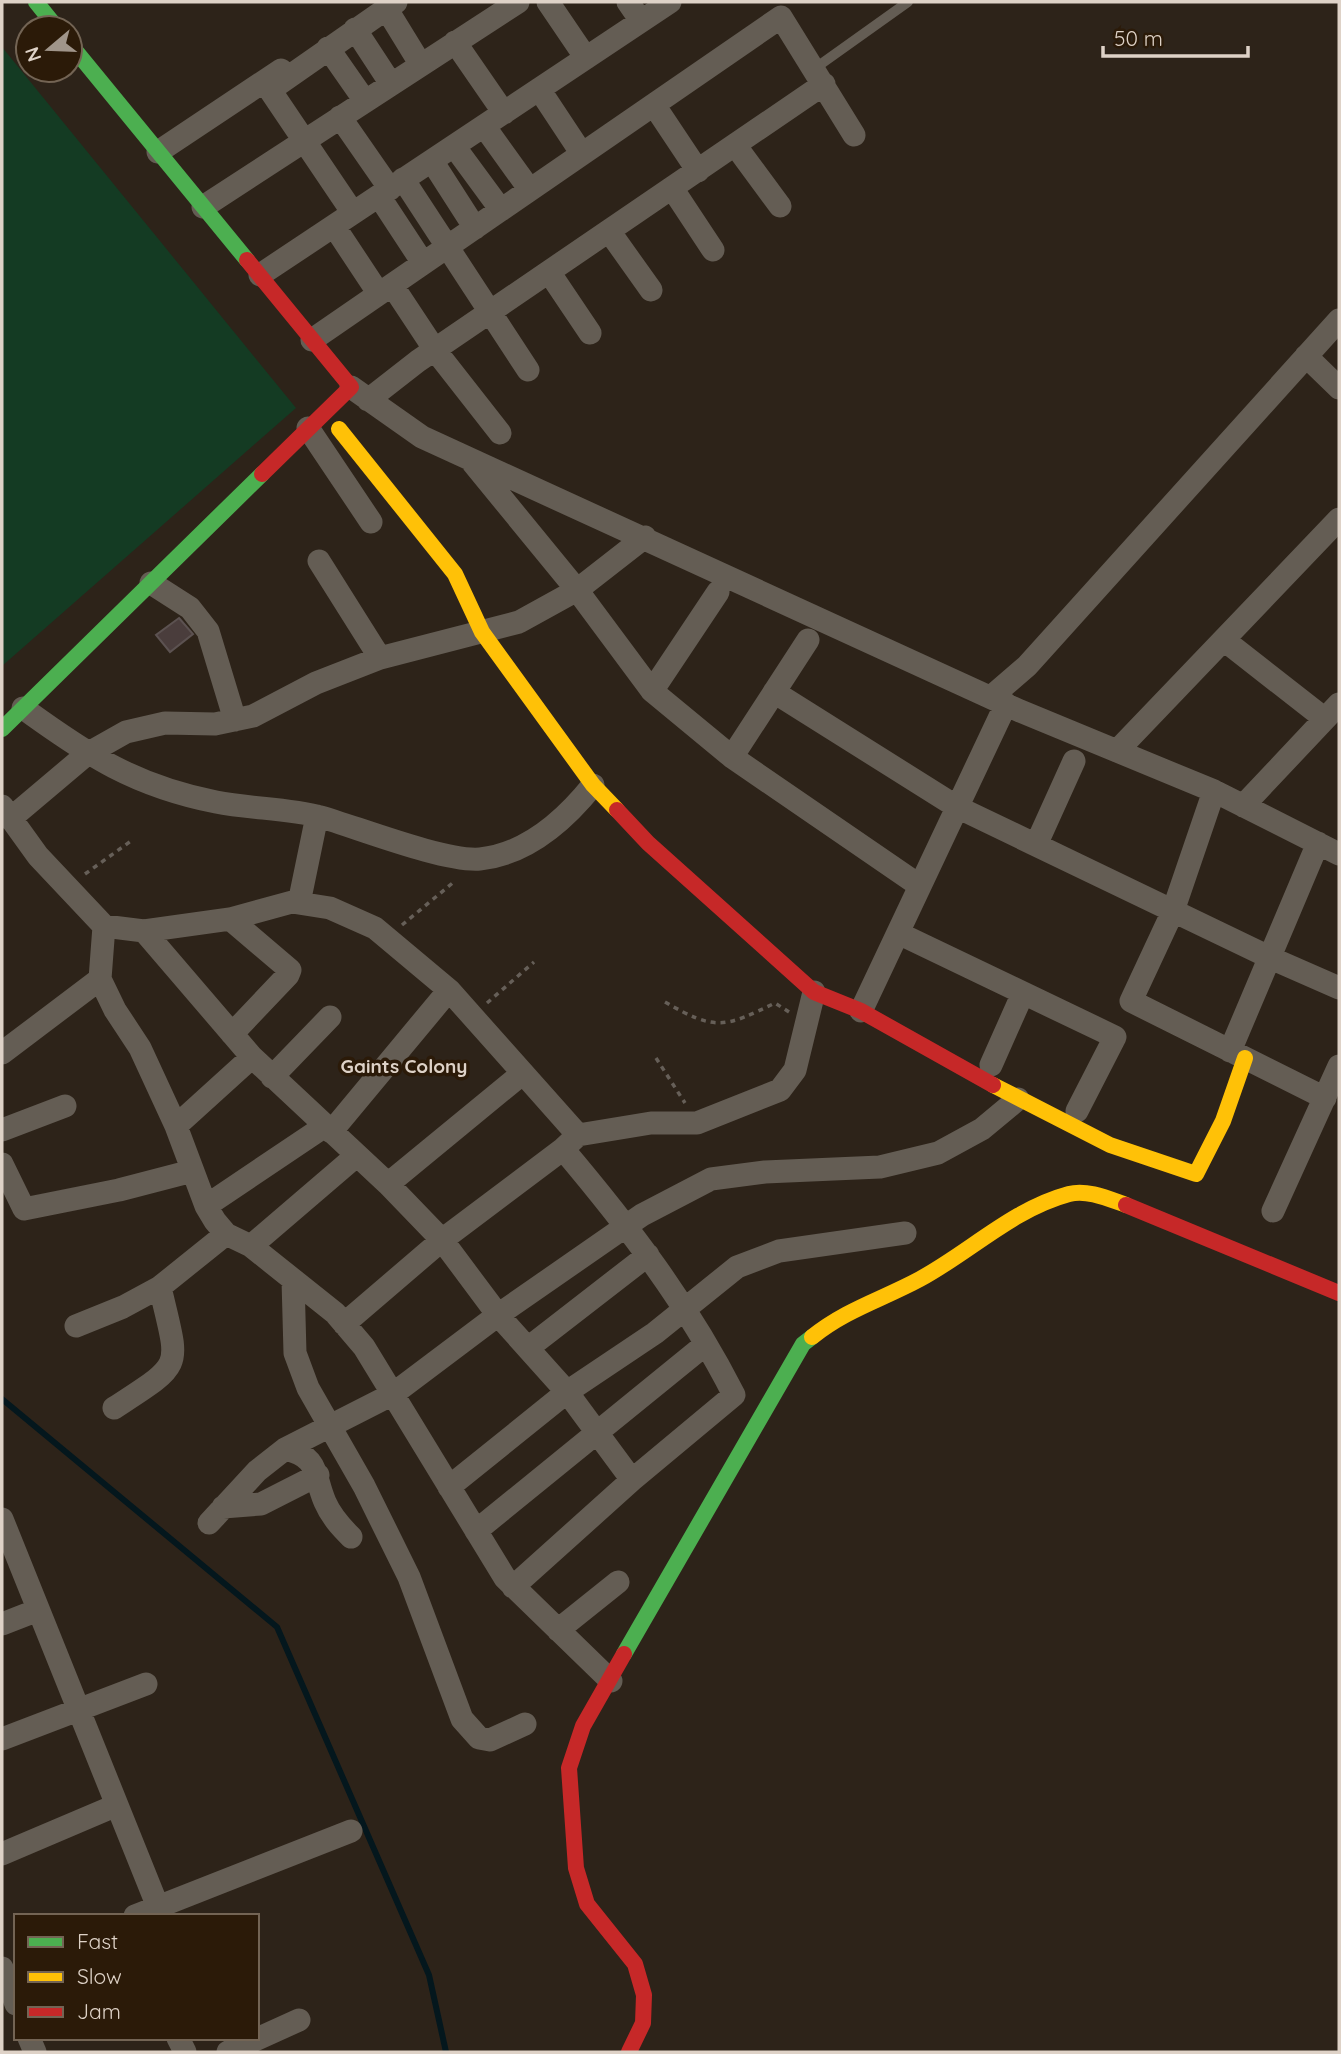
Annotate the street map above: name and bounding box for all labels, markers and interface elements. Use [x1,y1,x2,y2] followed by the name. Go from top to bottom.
[14,14,84,84] north arrow
[1103,14,1248,58] scale bar
[1114,25,1163,51] text: 50 m
[19,44,47,65] text: N
[341,1054,467,1078] district label: Gaints Colony
[14,1914,259,2040] legend
[77,1928,118,1954] text: Fast
[77,1963,122,1989] text: Slow
[77,1998,121,2024] text: Jam

